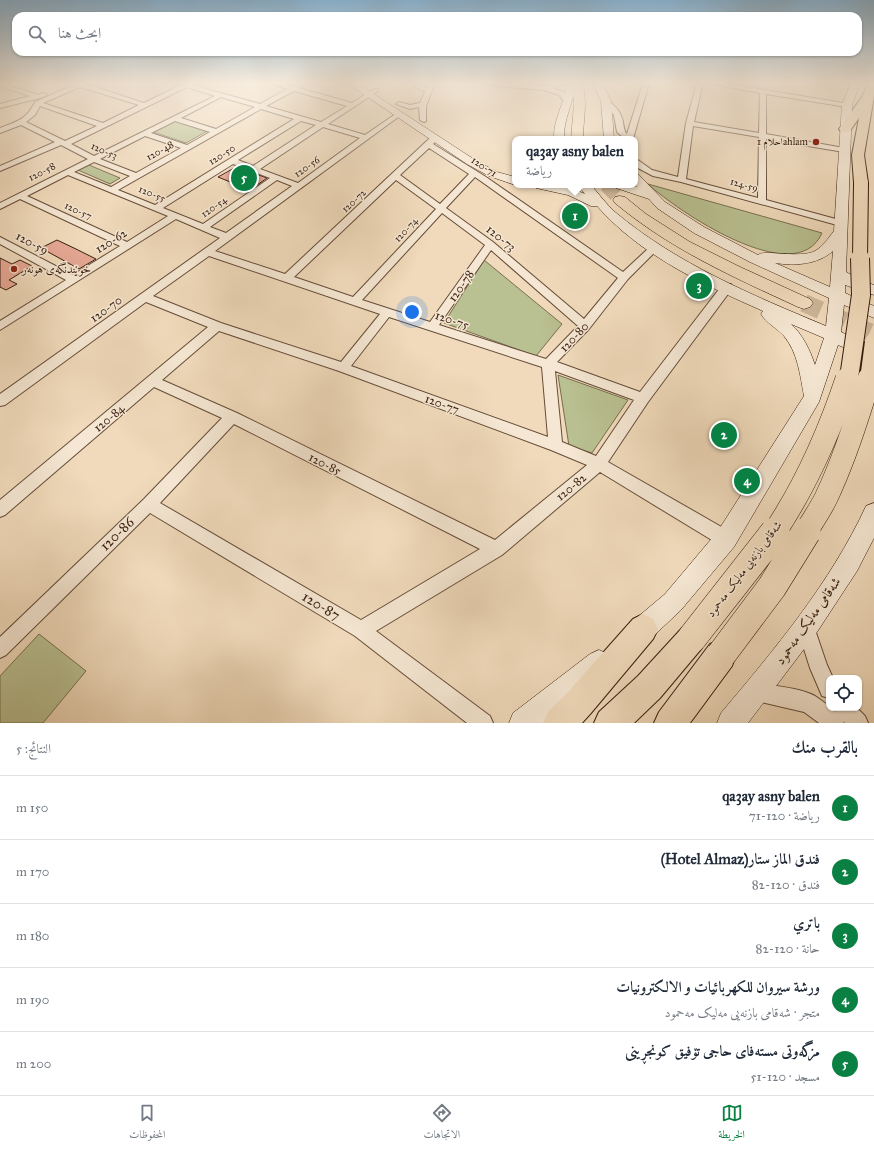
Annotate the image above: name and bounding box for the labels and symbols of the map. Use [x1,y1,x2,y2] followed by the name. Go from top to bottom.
[757,136,809,151] place label: احلام 1ahlam
[811,137,821,147] marker: احلام 1ahlam
[144,139,176,163] street label: 120-48
[89,140,119,162] street label: 120-53
[206,142,238,168] street label: 120-50
[292,153,323,180] street label: 120-56
[469,154,499,180] street label: 120-71
[26,160,58,184] street label: 120-58
[231,163,257,193] pin: 5
[729,176,759,194] street label: 124-59
[137,183,168,205] street label: 120-55
[339,187,369,215] street label: 120-72
[199,194,230,220] street label: 120-54
[62,199,94,223] street label: 120-57
[562,201,588,231] pin: 1
[392,215,421,245] street label: 120-74
[483,222,519,254] street label: 120-73
[93,226,129,256] street label: 120-62
[13,229,51,257] street label: 120-59
[21,261,91,277] place label: خوێندنگەی هونەر
[9,264,19,274] marker: خوێندنگەی هونەر
[445,268,477,304] street label: 120-78
[686,271,712,301] pin: 3
[87,293,125,325] street label: 120-70
[402,302,422,322] your location
[433,308,471,332] street label: 120-75
[557,319,591,355] street label: 120-80
[423,391,461,417] street label: 120-77
[91,401,127,435] street label: 120-84
[711,420,737,450] pin: 2
[306,450,344,478] street label: 120-85
[734,466,760,496] pin: 4
[553,470,589,504] street label: 120-82
[96,513,138,554] street label: 120-86
[703,518,786,620] street label: شەقامی بازنەیی مەلیک مەحمود
[771,574,845,668] street label: شەقامی مەلیک مەحمود
[299,588,343,624] street label: 120-87

